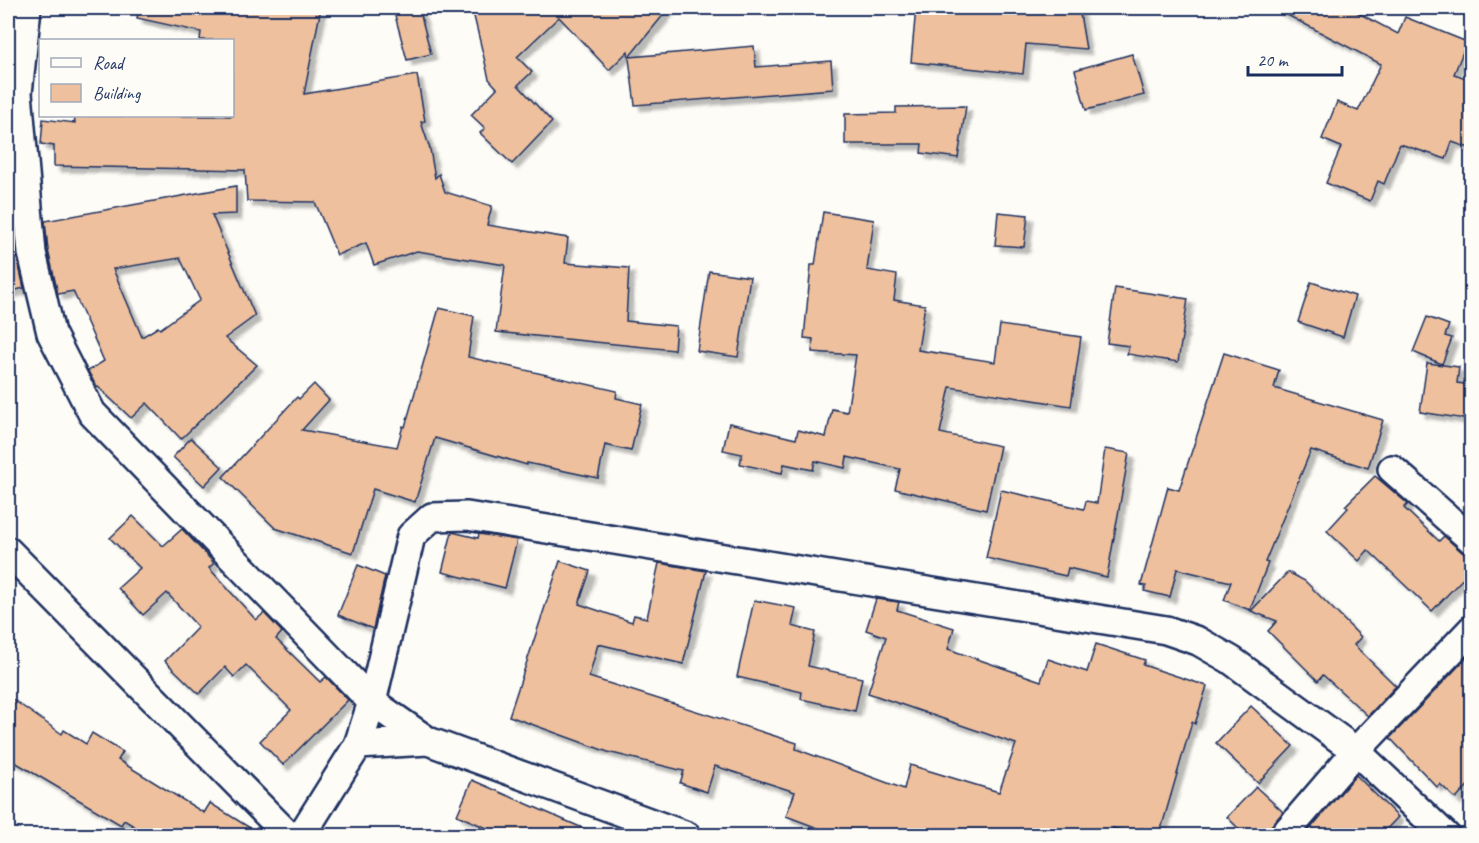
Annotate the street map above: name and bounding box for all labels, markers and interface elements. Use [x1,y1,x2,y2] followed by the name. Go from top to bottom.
[39,39,234,117] legend
[1248,39,1342,77] scale bar
[1257,49,1290,71] text: 20 m
[93,52,126,74] text: Road
[93,82,142,104] text: Building

